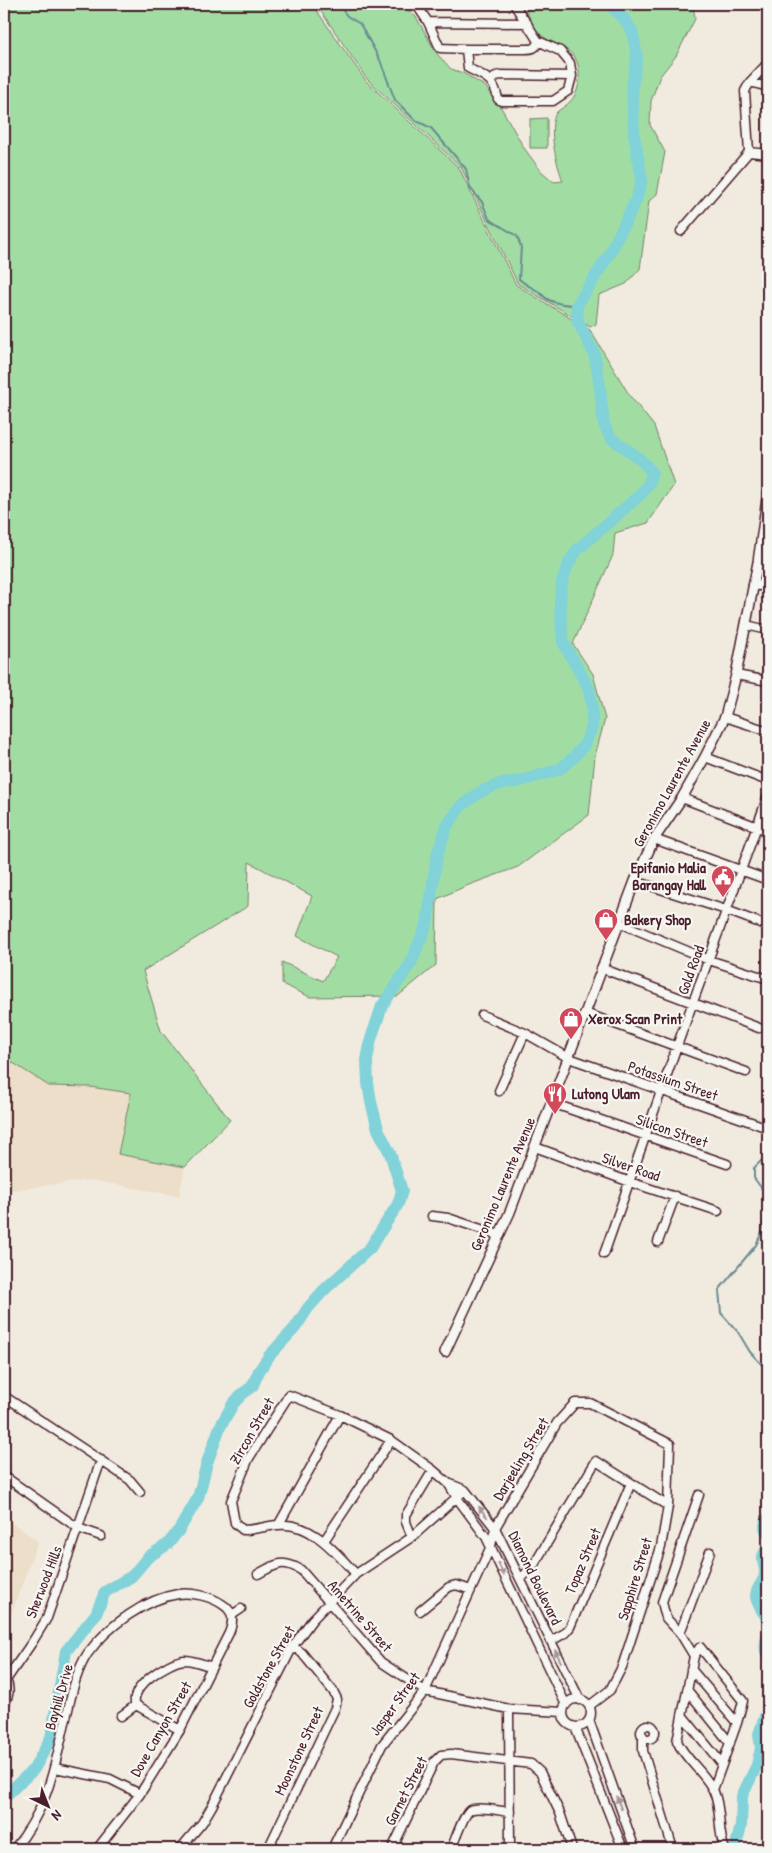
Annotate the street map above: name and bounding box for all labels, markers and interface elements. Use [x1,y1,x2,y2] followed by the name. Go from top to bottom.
[628,715,716,851] street label: Geronimo Laurente Avenue
[631,857,707,896] place label: Epifanio Malia Barangay Hall
[710,864,736,898] public building icon: Epifanio Malia Barangay Hall
[593,907,619,941] shop icon: Bakery Shop
[624,909,691,931] place label: Bakery Shop
[672,942,709,997] street label: Gold Road
[558,1006,584,1040] shop icon: Xerox Scan Print
[588,1008,683,1029] place label: Xerox Scan Print
[625,1055,722,1106] street label: Potassium Street
[542,1081,568,1115] restaurant icon: Lutong Ulam
[572,1083,640,1105] place label: Lutong Ulam
[633,1108,712,1153] street label: Silicon Street
[465,1114,540,1254] street label: Geronimo Laurente Avenue
[599,1147,663,1186] street label: Silver Road
[224,1393,280,1468] street label: Zircon Street
[488,1413,554,1504] street label: Darjeeling Street
[477,1506,488,1519] one-way arrow
[559,1524,606,1597] street label: Topaz Street
[504,1527,567,1628] street label: Diamond Boulevard
[612,1534,657,1623] street label: Sapphire Street
[20,1542,67,1621] street label: Sherwood Hills
[498,1562,506,1576] one-way arrow
[323,1575,398,1657] street label: Ametrine Street
[237,1621,300,1712] street label: Goldstone Street
[554,1649,562,1663] one-way arrow
[39,1661,78,1732] street label: Bayhill Drive
[364,1667,425,1740] street label: Jasper Street
[125,1676,197,1780] street label: Dove Canyon Street
[269,1702,329,1799] street label: Moonstone Street
[379,1752,432,1829] street label: Garnet Street
[22,1780,72,1830] north arrow
[615,1796,622,1811] one-way arrow
[48,1806,66,1826] text: N

